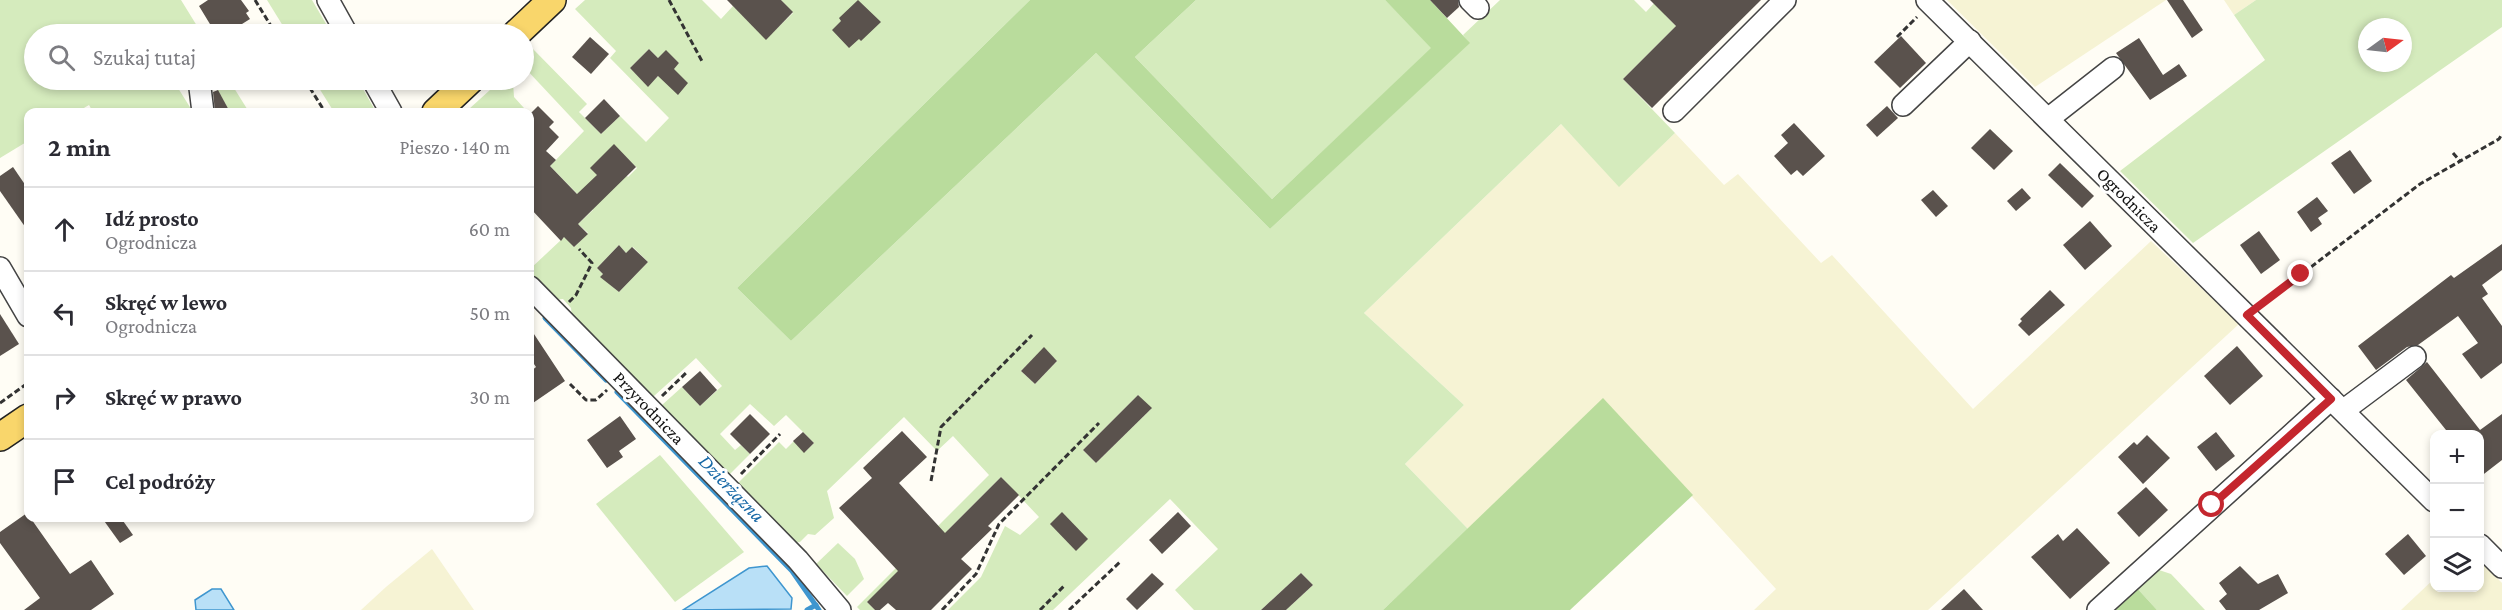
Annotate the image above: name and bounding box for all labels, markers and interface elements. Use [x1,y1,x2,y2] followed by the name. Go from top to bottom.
[2358,18,2412,72] north arrow
[24,24,534,90] search box
[45,41,78,74] icon: search
[93,45,196,70] text: Szukaj tutaj
[48,133,111,162] text: 2 min
[399,136,510,158] text: Pieszo · 140 m
[2093,164,2165,236] street label: Ogrodnicza
[105,206,199,231] text: Idź prosto
[48,213,81,246] icon: ahead
[469,218,510,240] text: 60 m
[105,231,197,253] text: Ogrodnicza
[2287,260,2313,286] route end
[105,290,227,315] text: Skręć w lewo
[48,297,81,330] icon: left
[469,302,510,324] text: 50 m
[105,315,197,337] text: Ogrodnicza
[609,367,689,449] street label: Przyrodnicza
[48,381,81,414] icon: right
[105,385,242,410] text: Skręć w prawo
[469,386,510,408] text: 30 m
[2430,430,2484,592] map controls
[2430,430,2484,484] button: +
[694,450,769,527] water label: Dzierżązna
[48,465,81,498] icon: arrive
[105,469,215,494] text: Cel podróży
[2430,484,2484,538] button: −
[2198,491,2224,517] route start
[2430,538,2484,592] button: layers

